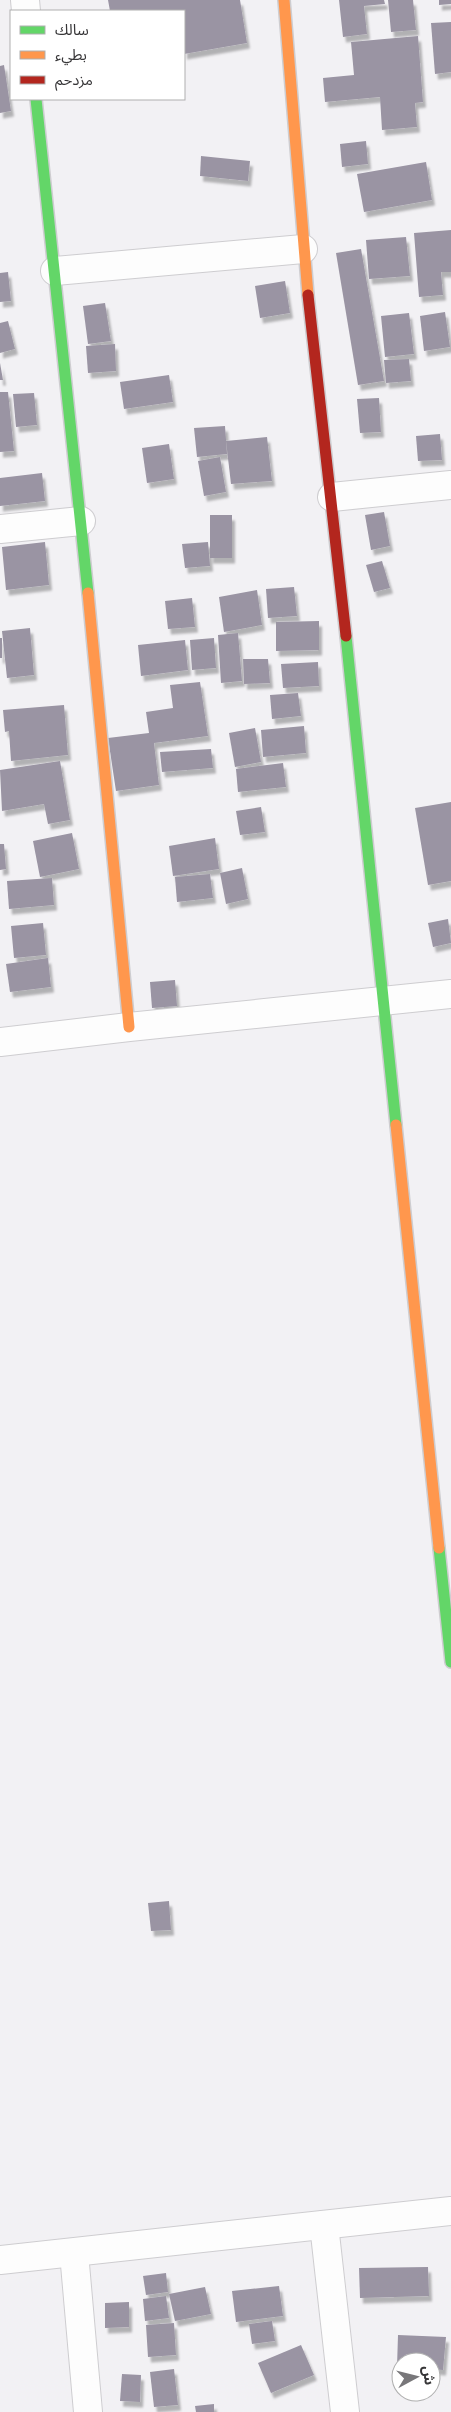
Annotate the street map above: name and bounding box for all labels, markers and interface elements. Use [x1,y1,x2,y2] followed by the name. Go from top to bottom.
[10,10,185,100] legend
[55,22,89,38] text: سالك
[55,47,87,66] text: بطيء
[55,72,93,91] text: مزدحم
[391,2352,441,2402] north arrow
[420,2365,438,2386] text: ش

